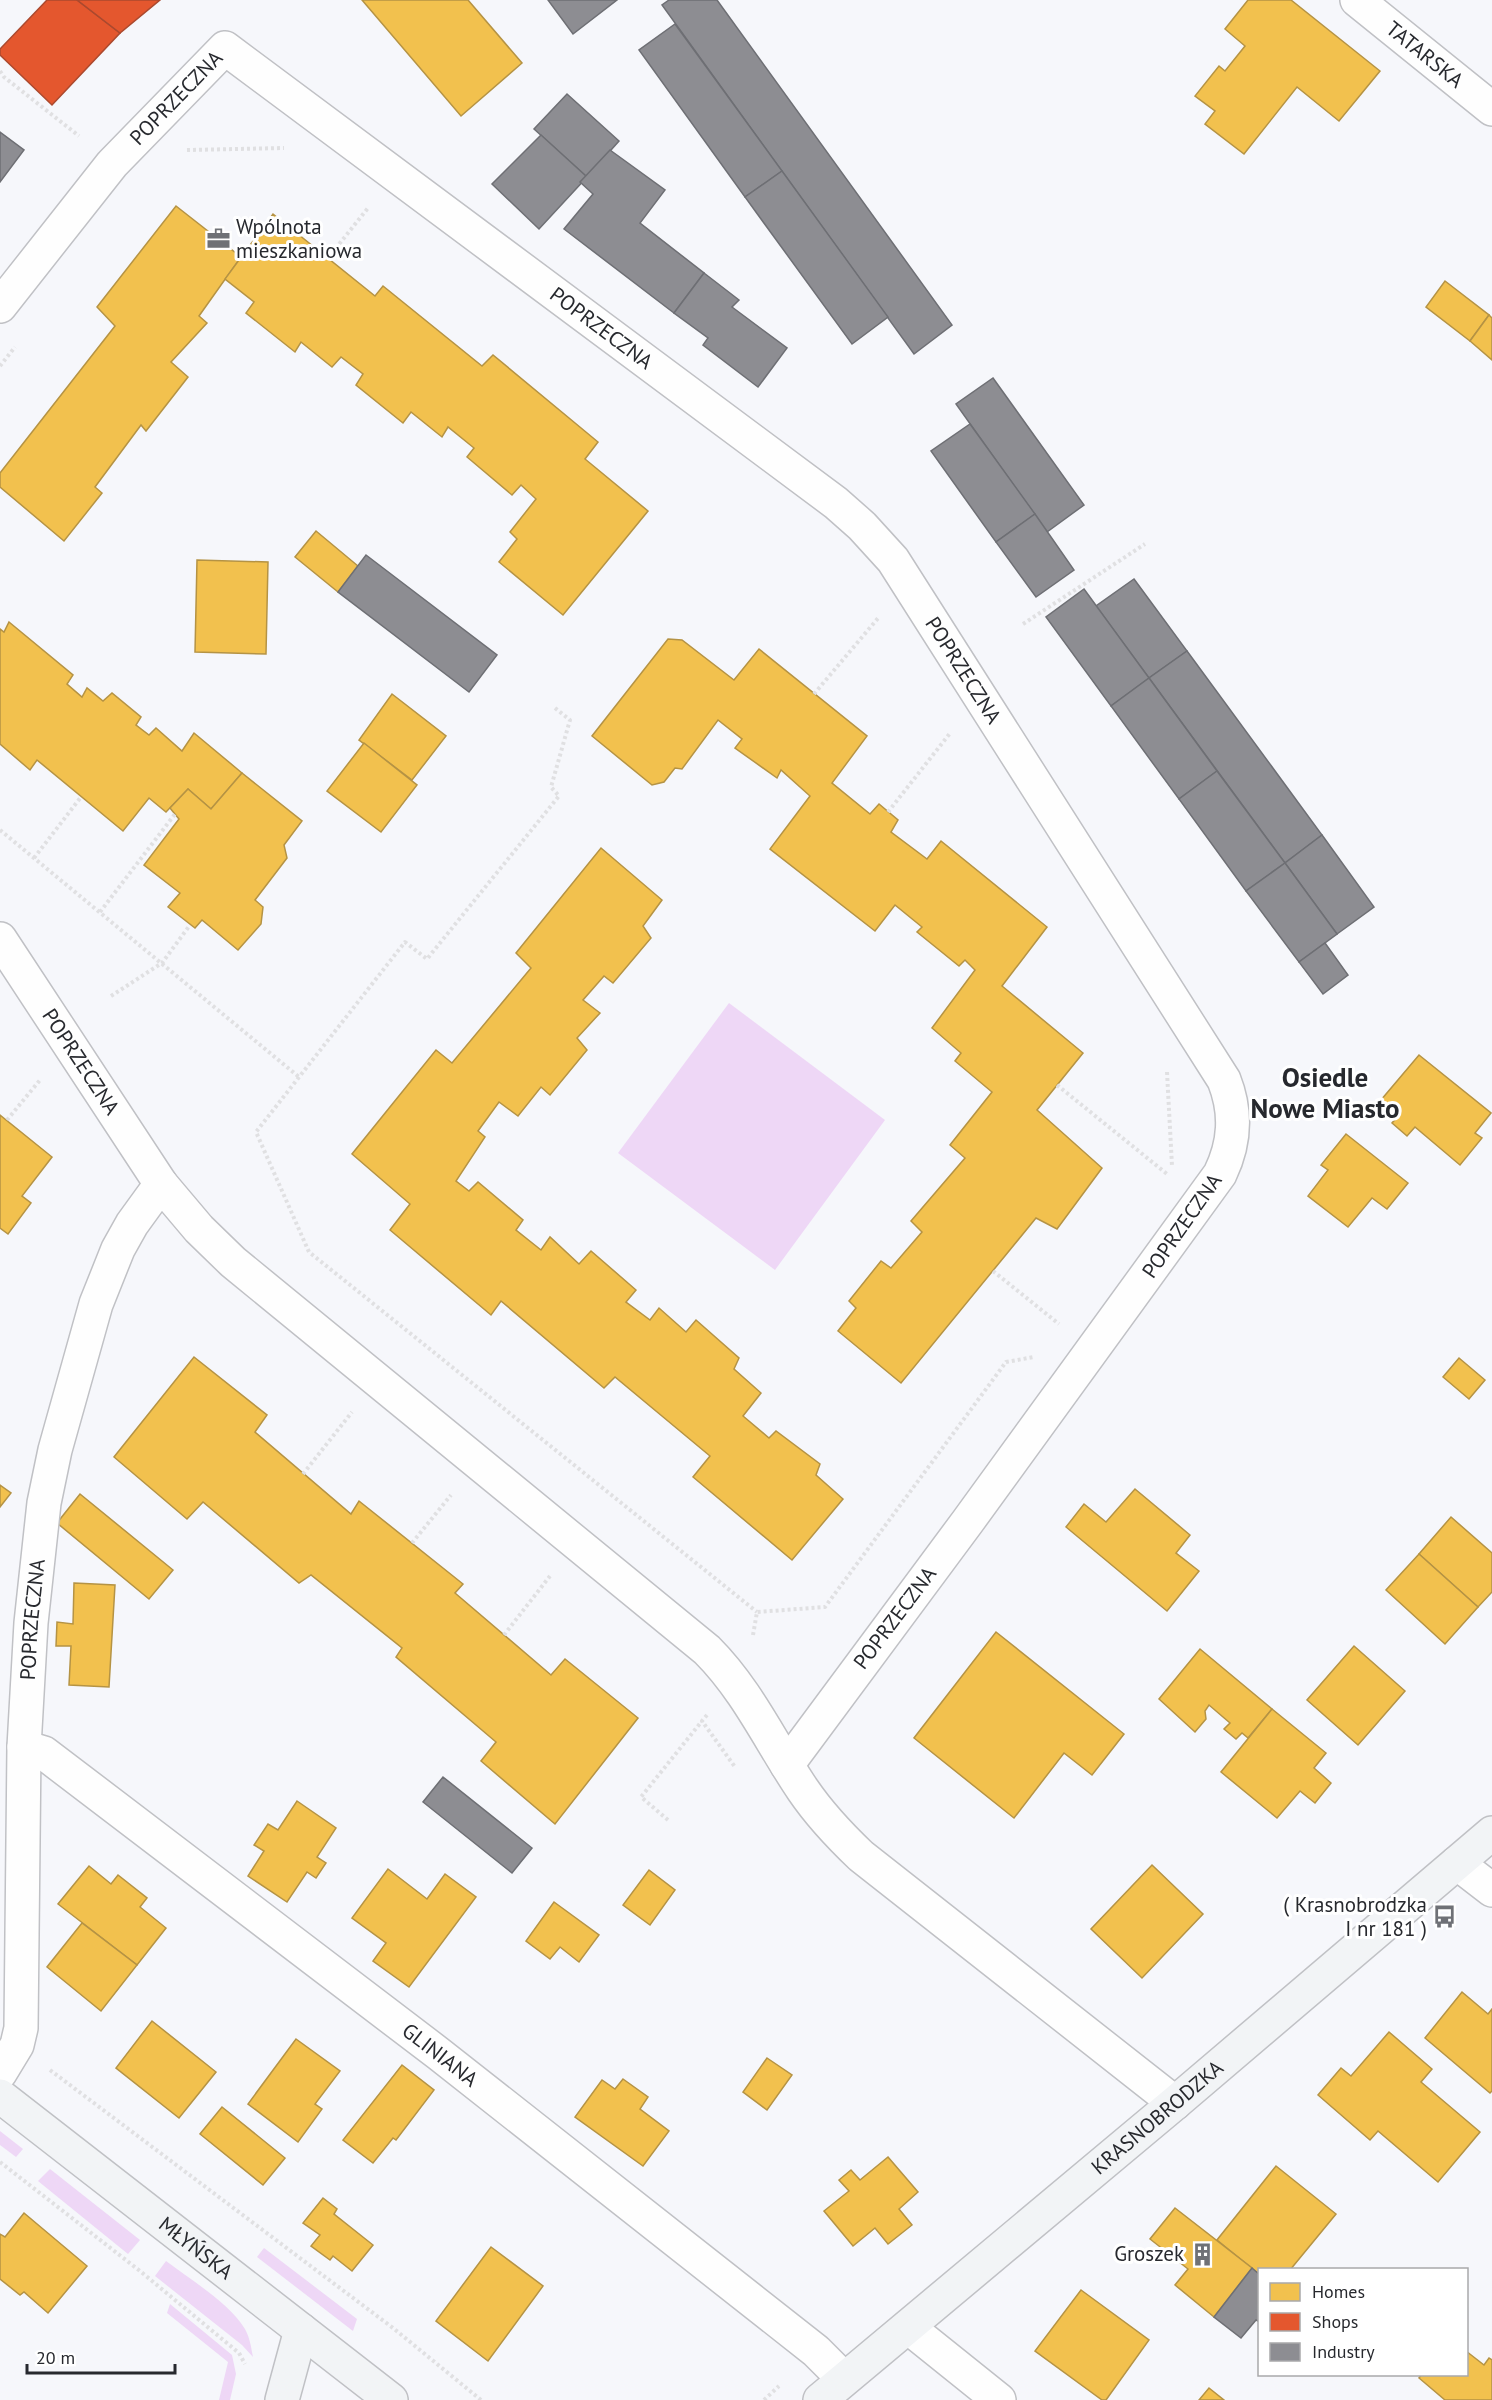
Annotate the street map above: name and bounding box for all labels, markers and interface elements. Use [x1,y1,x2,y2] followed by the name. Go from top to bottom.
[1381,15,1470,94] street label: TATARSKA
[124,44,229,151] street label: POPRZECZNA
[236,213,362,264] place label: Wpólnota mieszkaniowa
[205,226,231,252] office icon: Wpólnota mieszkaniowa
[545,281,659,375] street label: POPRZECZNA
[920,611,1008,729] street label: POPRZECZNA
[36,1003,126,1120] street label: POPRZECZNA
[1250,1060,1400,1125] district label: Osiedle Nowe Miasto
[1136,1168,1228,1283] street label: POPRZECZNA
[14,1557,51,1681] street label: POPRZECZNA
[847,1560,942,1674] street label: POPRZECZNA
[1283,1891,1427,1942] place label: ( Krasnobrodzka I nr 181 )
[1432,1904,1458,1930] bus stop icon: ( Krasnobrodzka I nr 181 )
[397,2017,484,2093] street label: GLINIANA
[1086,2053,1229,2180] street label: KRASNOBRODZKA
[154,2211,239,2286] street label: MŁYŃSKA
[1114,2240,1184,2267] place label: Groszek
[1189,2241,1215,2267] building icon: Groszek
[1258,2268,1468,2376] legend
[1312,2280,1365,2303] text: Homes
[1312,2310,1358,2333] text: Shops
[27,2337,176,2375] scale bar
[1312,2340,1375,2363] text: Industry
[36,2346,75,2369] text: 20 m

